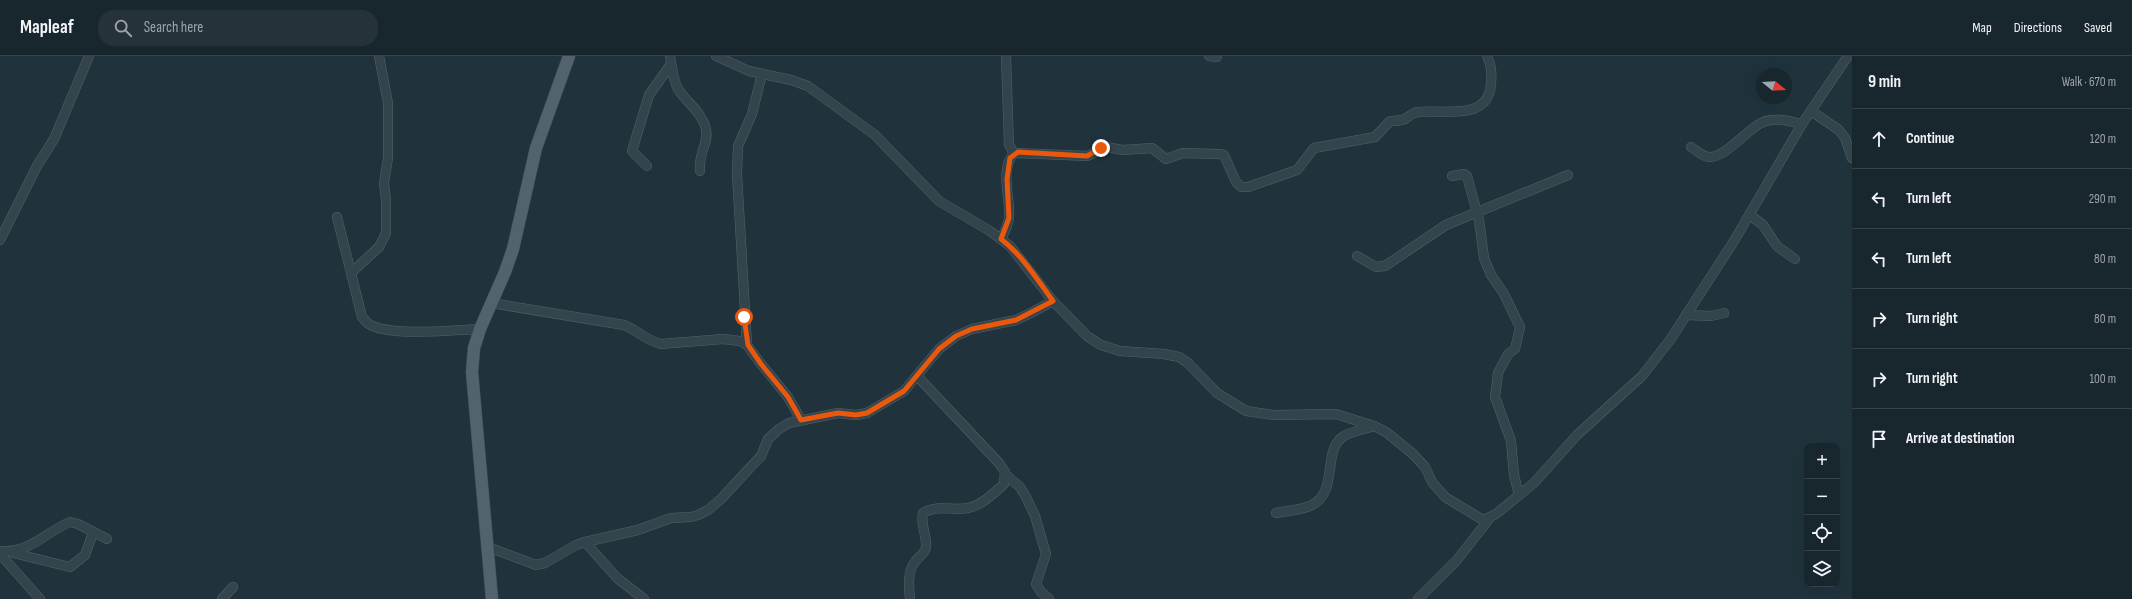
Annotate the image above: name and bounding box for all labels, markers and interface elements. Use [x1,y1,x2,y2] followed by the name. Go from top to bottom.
[98,10,378,46] search box
[20,16,74,39] text: Mapleaf
[112,17,134,39] icon: search
[144,18,203,37] text: Search here
[1972,19,1992,36] text: Map
[2014,19,2062,36] text: Directions
[2084,19,2112,36] text: Saved
[1756,68,1792,104] north arrow
[1868,72,1901,92] text: 9 min
[2062,74,2116,90] text: Walk · 670 m
[1868,128,1890,150] icon: ahead
[1906,129,1955,148] text: Continue
[2090,131,2116,147] text: 120 m
[1092,139,1110,157] route end
[1868,188,1890,210] icon: left
[1906,189,1951,208] text: Turn left
[2089,191,2116,207] text: 290 m
[1868,248,1890,270] icon: left
[1906,249,1951,268] text: Turn left
[2094,251,2116,267] text: 80 m
[735,308,753,326] route start
[1868,308,1890,330] icon: right
[1906,309,1958,328] text: Turn right
[2094,311,2116,327] text: 80 m
[1868,368,1890,390] icon: right
[1906,369,1958,388] text: Turn right
[2089,371,2116,387] text: 100 m
[1868,428,1890,450] icon: arrive
[1906,429,2015,448] text: Arrive at destination
[1804,443,1840,587] map controls
[1804,443,1840,479] button: +
[1804,479,1840,515] button: −
[1804,515,1840,551] button: locate
[1804,551,1840,587] button: layers

